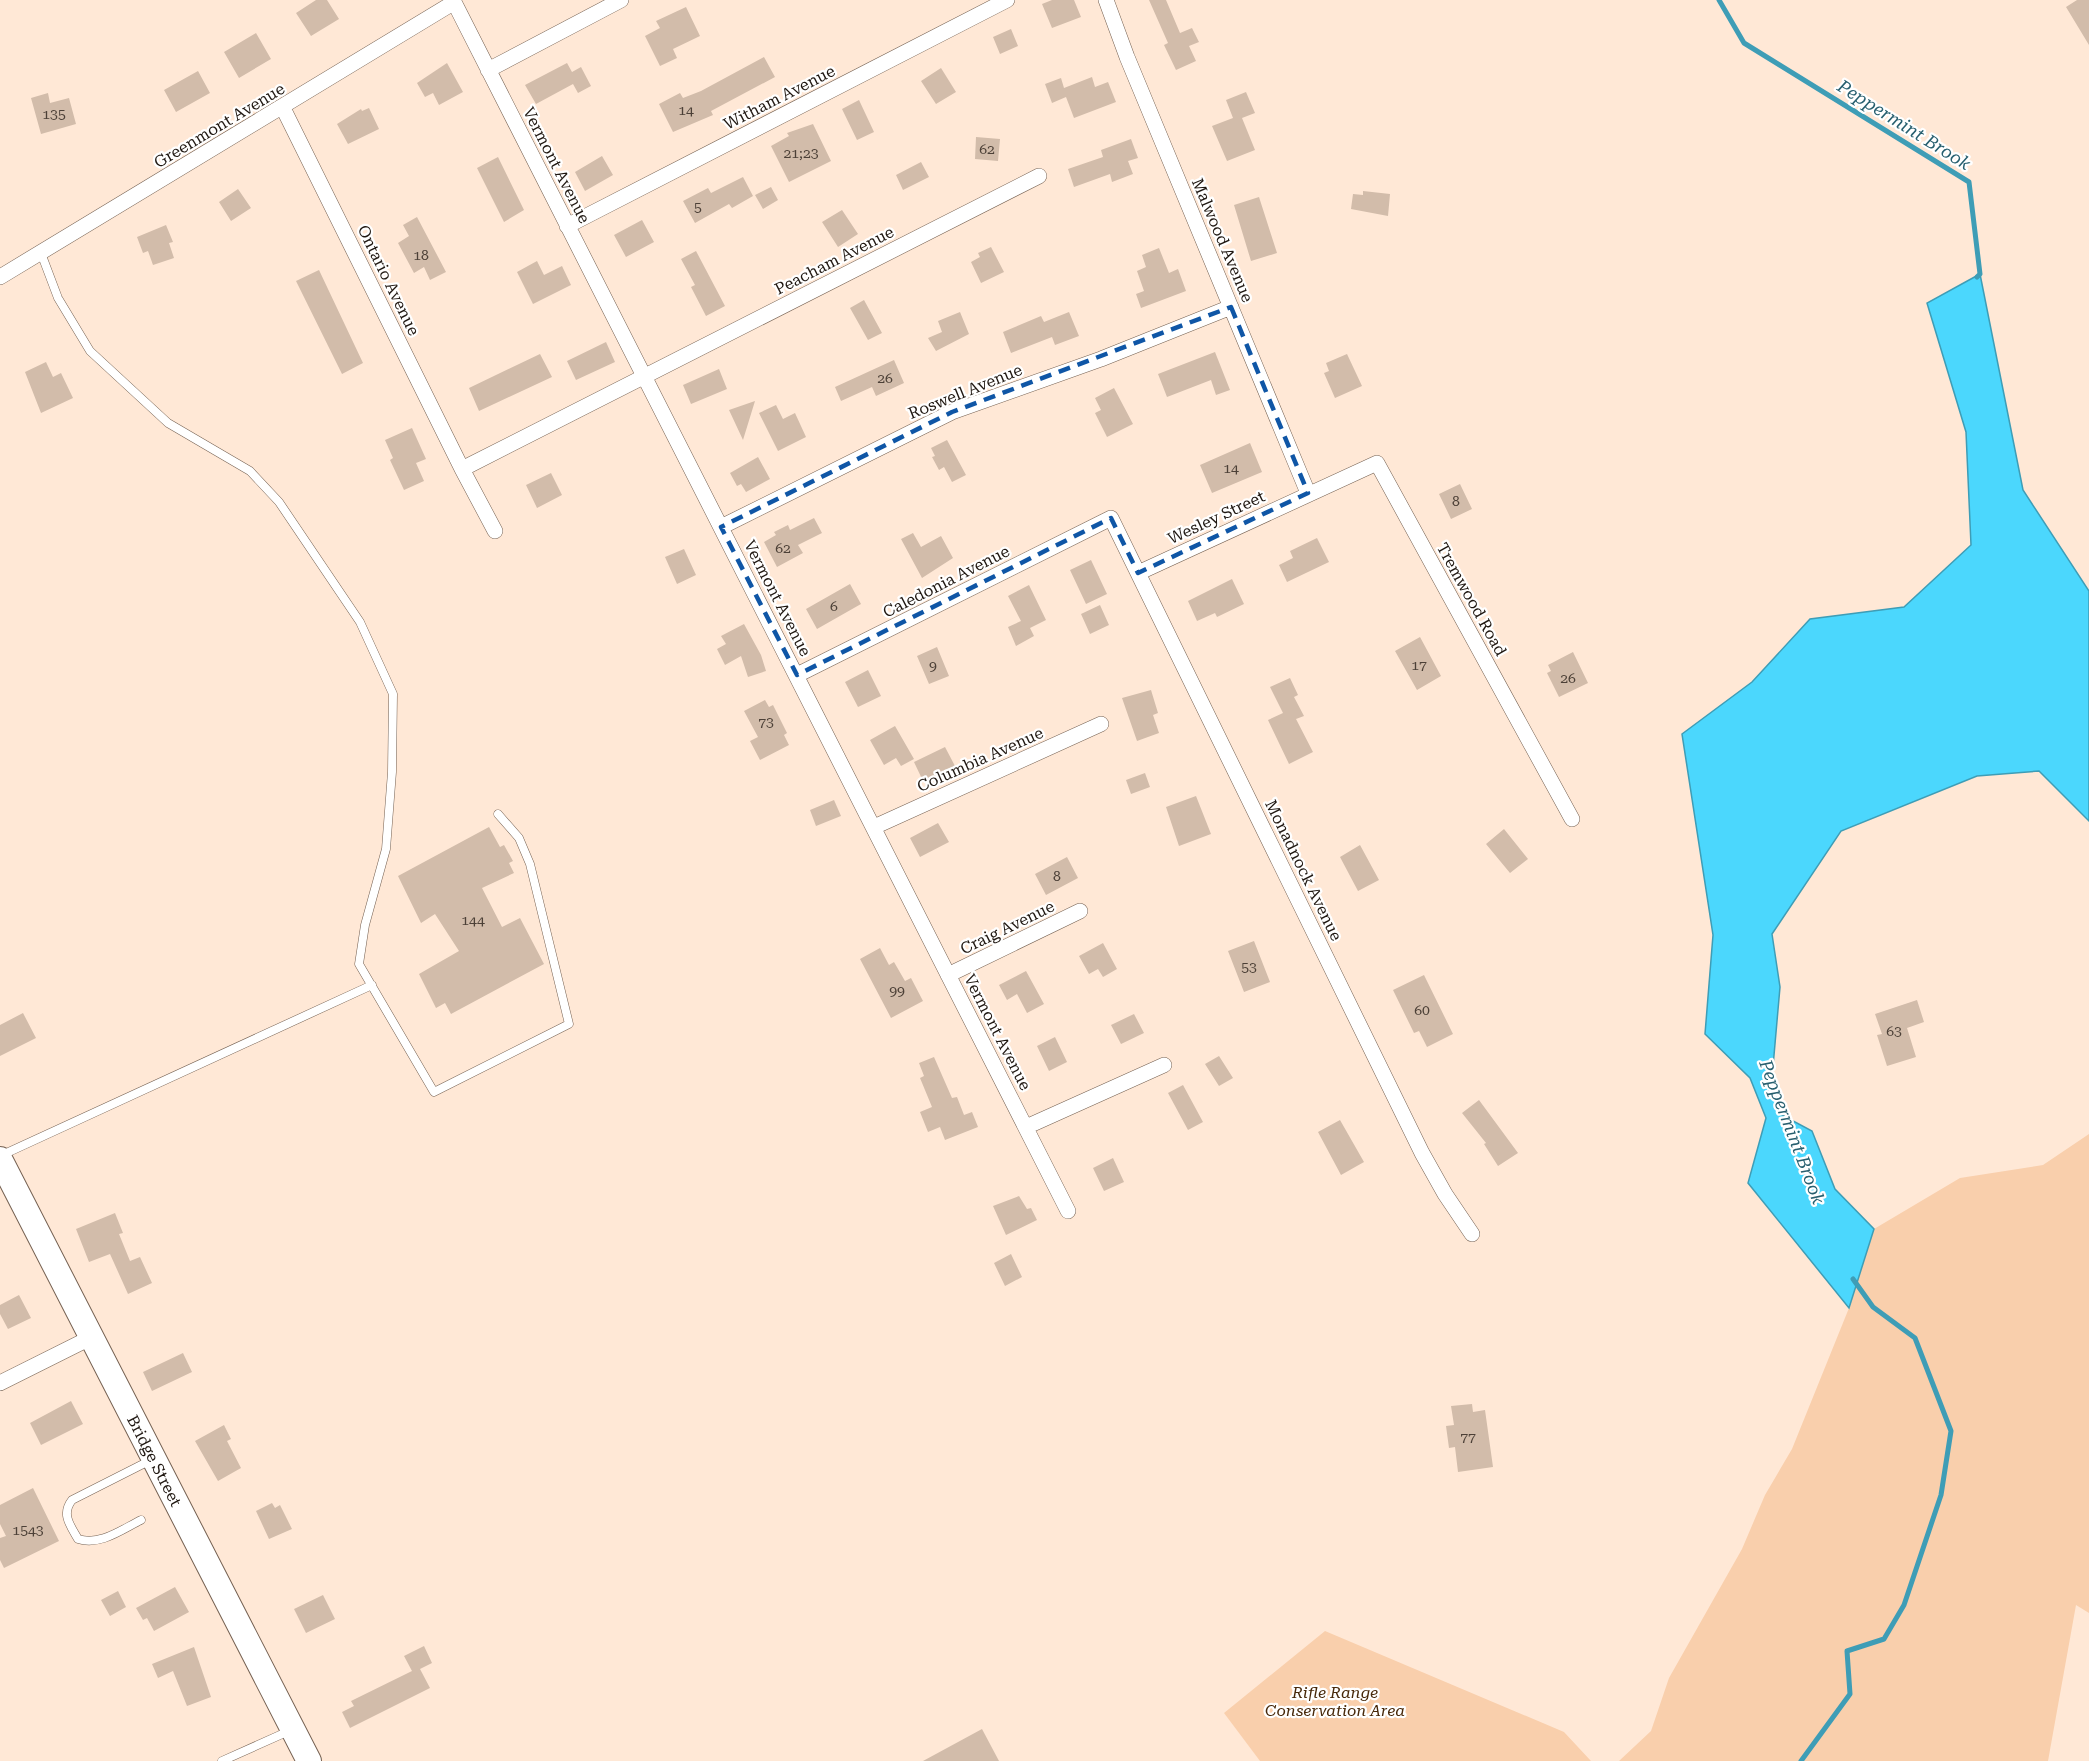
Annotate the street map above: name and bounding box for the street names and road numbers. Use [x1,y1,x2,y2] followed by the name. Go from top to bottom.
[720,61,838,134] street label: Witham Avenue
[150,79,288,172] street label: Greenmont Avenue
[519,104,594,227] street label: Vermont Avenue
[1188,175,1257,305] street label: Malwood Avenue
[354,222,424,339] street label: Ontario Avenue
[772,222,897,299] street label: Peacham Avenue
[906,360,1025,423] street label: Roswell Avenue
[1165,487,1268,548] street label: Wesley Street
[740,537,815,660] street label: Vermont Avenue
[1433,539,1511,659] street label: Tremwood Road
[880,541,1013,622] street label: Caledonia Avenue
[914,723,1046,796] street label: Columbia Avenue
[1261,797,1346,944] street label: Monadnock Avenue
[957,896,1058,958] street label: Craig Avenue
[960,971,1035,1094] street label: Vermont Avenue
[123,1412,186,1510] street label: Bridge Street

